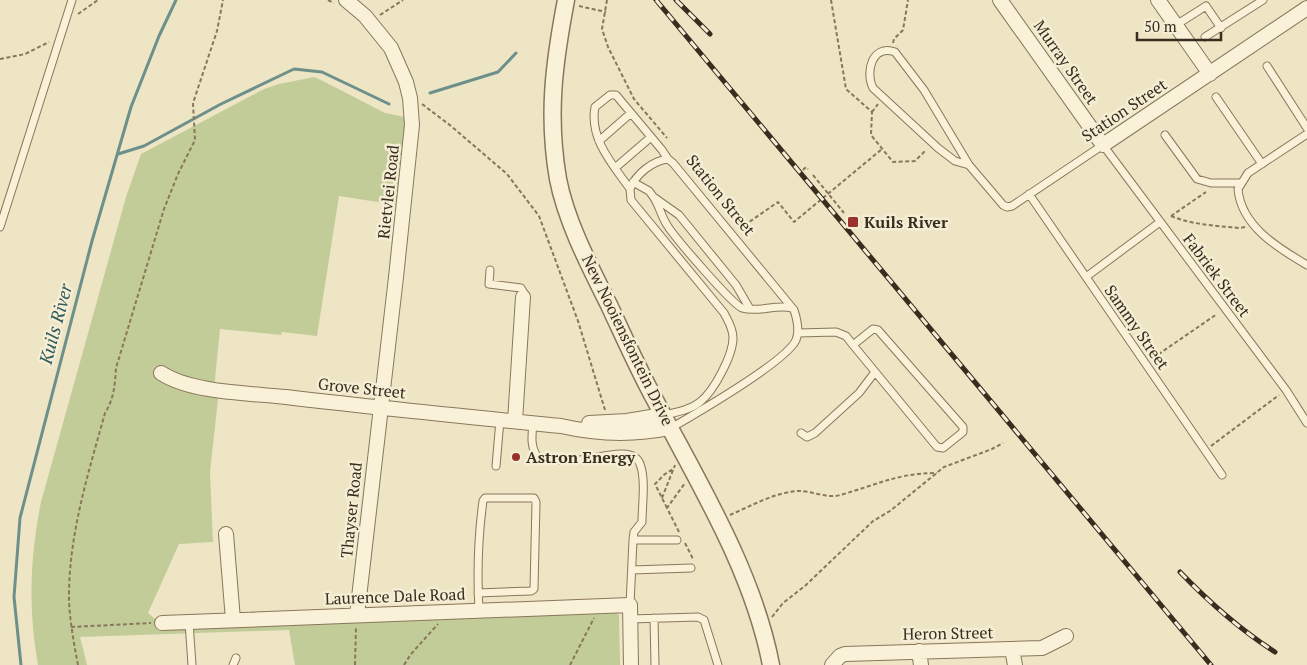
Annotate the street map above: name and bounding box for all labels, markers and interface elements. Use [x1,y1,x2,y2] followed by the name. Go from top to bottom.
[1137,10,1221,42] scale bar
[1029,16,1103,109] street label: Murray Street
[1144,16,1177,36] text: 50 m
[1077,73,1171,147] street label: Station Street
[372,144,404,240] street label: Rietvlei Road
[682,150,761,240] street label: Station Street
[864,211,948,233] place label: Kuils River
[846,215,860,229] marker: Kuils River
[1178,229,1256,321] street label: Fabriek Street
[577,251,679,429] street label: New Nooiensfontein Drive
[33,280,78,367] water label: Kuils River
[1100,280,1174,374] street label: Sammy Street
[317,372,407,404] street label: Grove Street
[526,446,636,468] place label: Astron Energy
[510,451,522,463] marker: Astron Energy
[335,461,367,559] street label: Thayser Road
[324,583,466,609] street label: Laurence Dale Road
[902,621,994,645] street label: Heron Street

